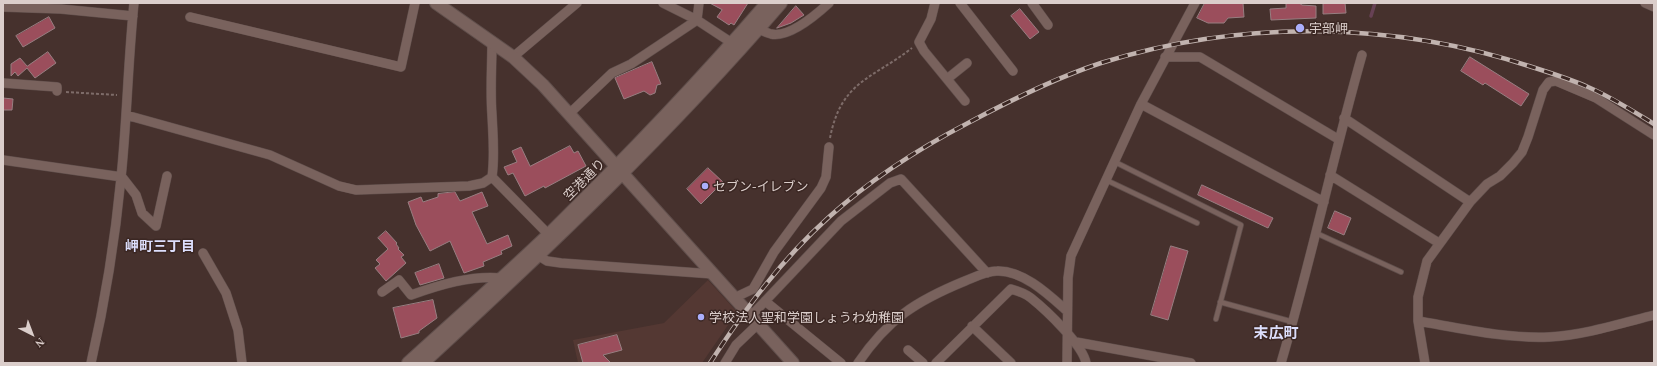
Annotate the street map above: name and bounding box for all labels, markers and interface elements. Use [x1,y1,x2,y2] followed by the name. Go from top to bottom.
[1309,20,1348,36] place label: 宇部岬
[1294,22,1306,34] marker: 宇部岬
[560,155,608,203] street label: 空港通り
[713,178,809,194] place label: セブン-イレブン
[700,181,710,191] marker: セブン-イレブン
[125,238,195,254] district label: 岬町三丁目
[709,309,904,325] place label: 学校法人聖和学園しょうわ幼稚園
[696,312,706,322] marker: 学校法人聖和学園しょうわ幼稚園
[12,314,52,354] north arrow
[1254,323,1298,341] district label: 末広町
[33,336,47,350] text: N

